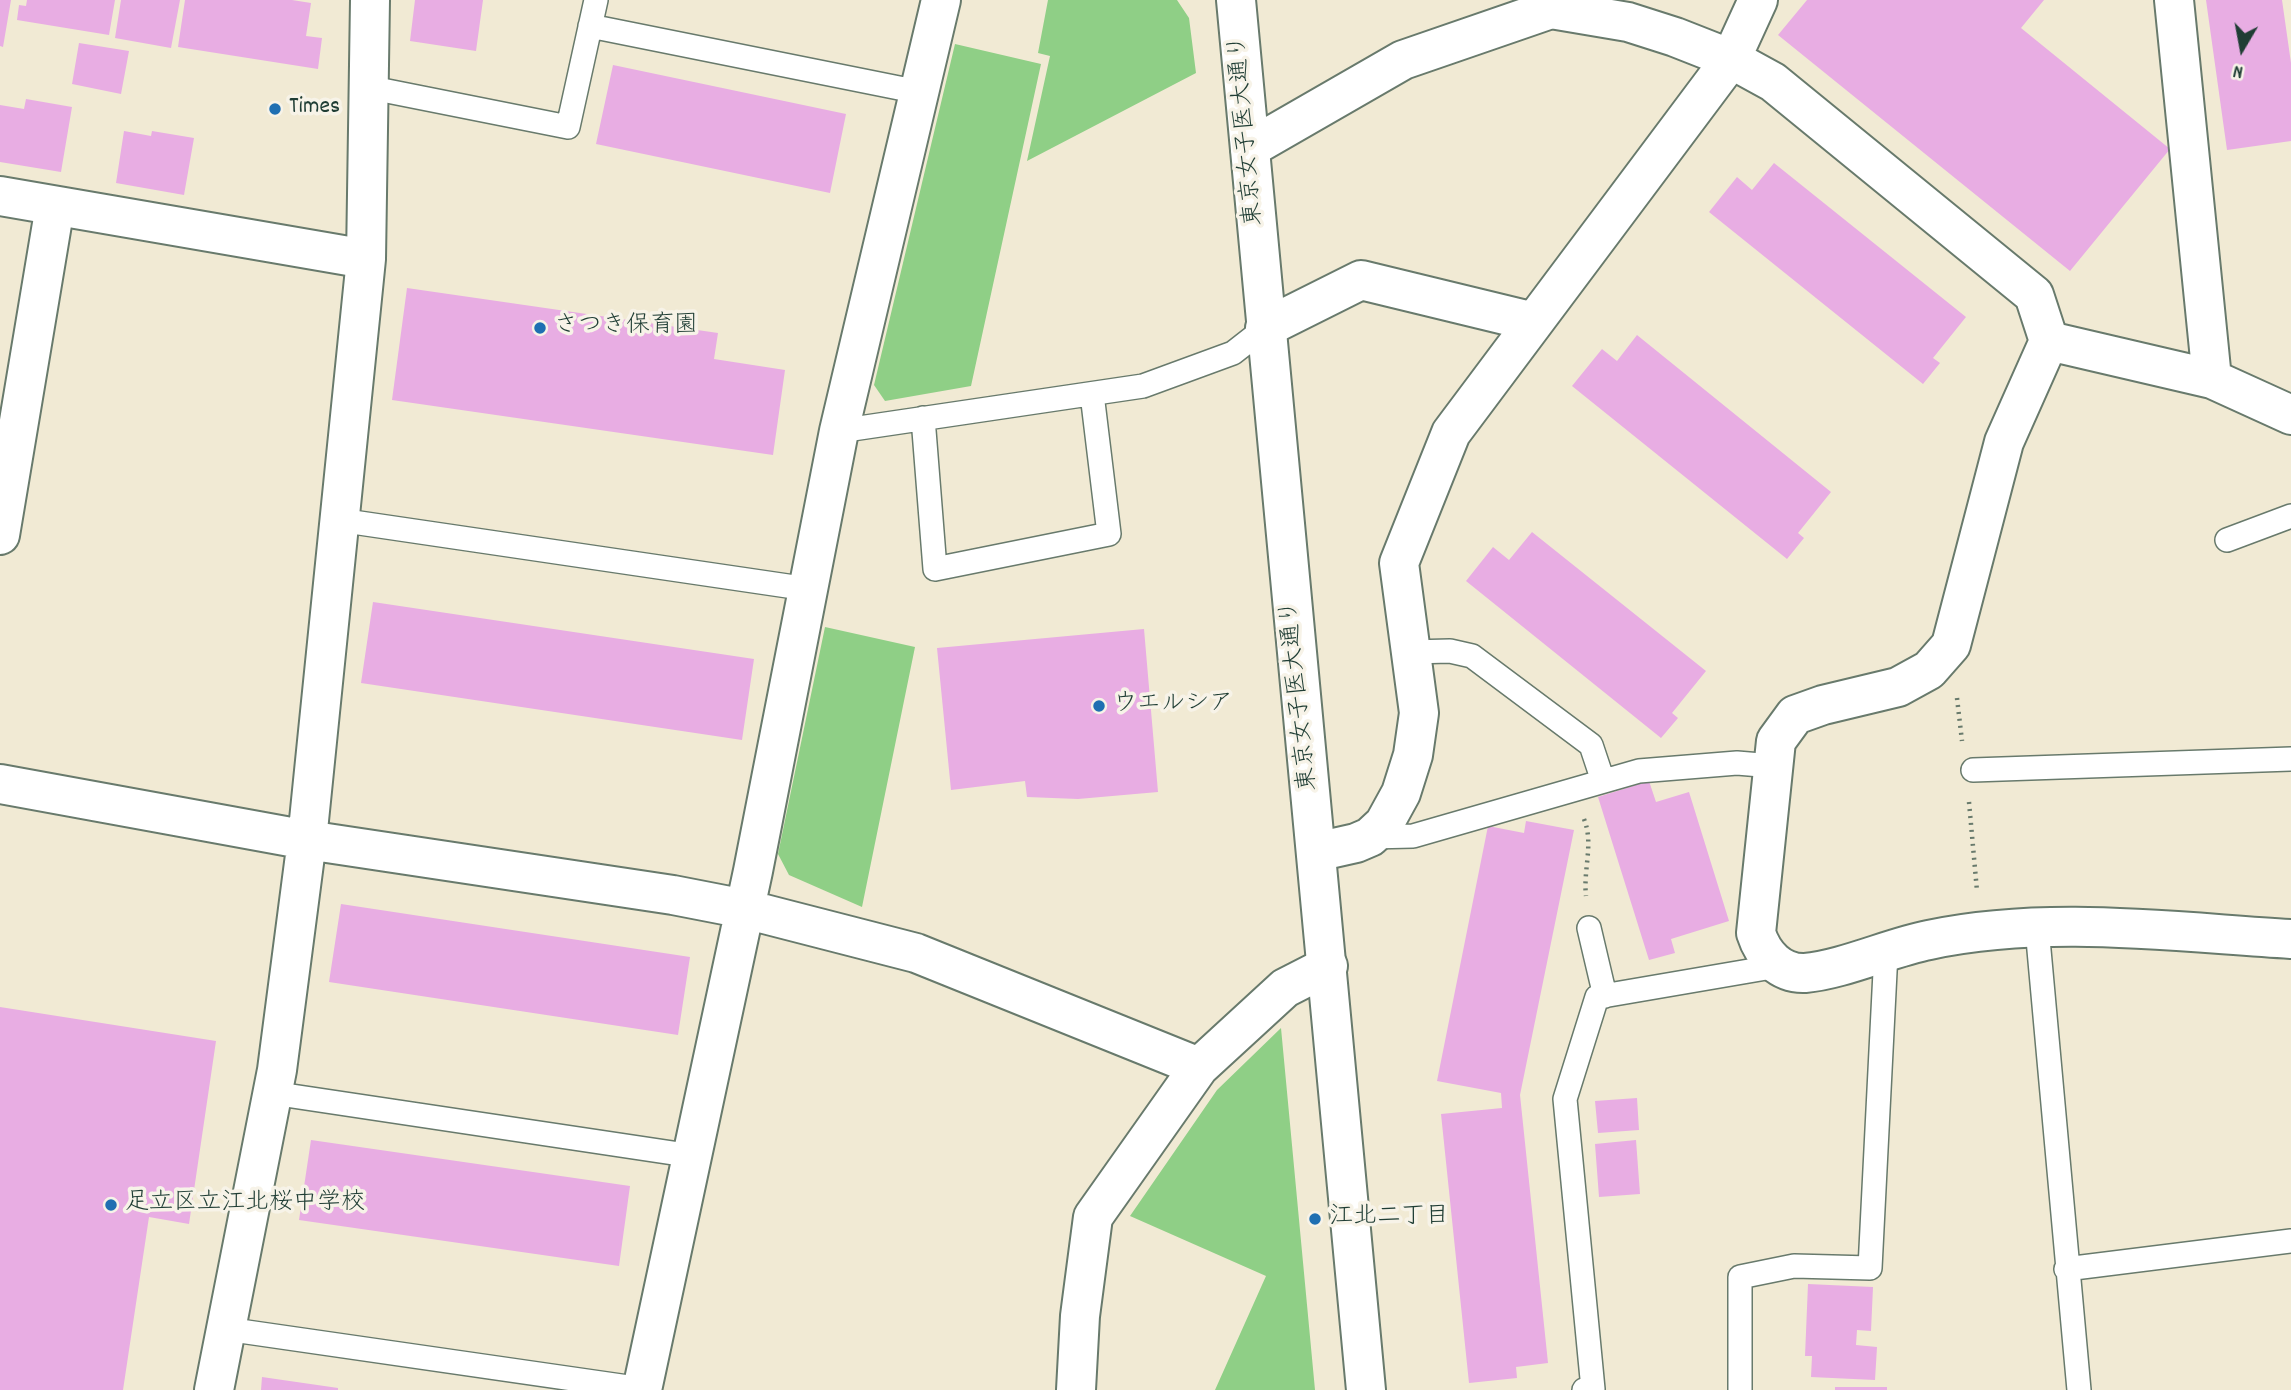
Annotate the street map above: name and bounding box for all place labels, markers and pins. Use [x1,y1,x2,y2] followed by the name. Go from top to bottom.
[289,95,340,123] place label: Times
[267,101,283,117] marker: Times
[554,314,698,342] place label: さつき保育園
[532,320,548,336] marker: さつき保育園
[1113,692,1233,720] place label: ウエルシア
[1091,698,1107,714] marker: ウエルシア
[125,1191,365,1219] place label: 足立区立江北桜中学校
[103,1197,119,1213] marker: 足立区立江北桜中学校
[1329,1205,1449,1233] place label: 江北二丁目
[1307,1211,1323,1227] marker: 江北二丁目

